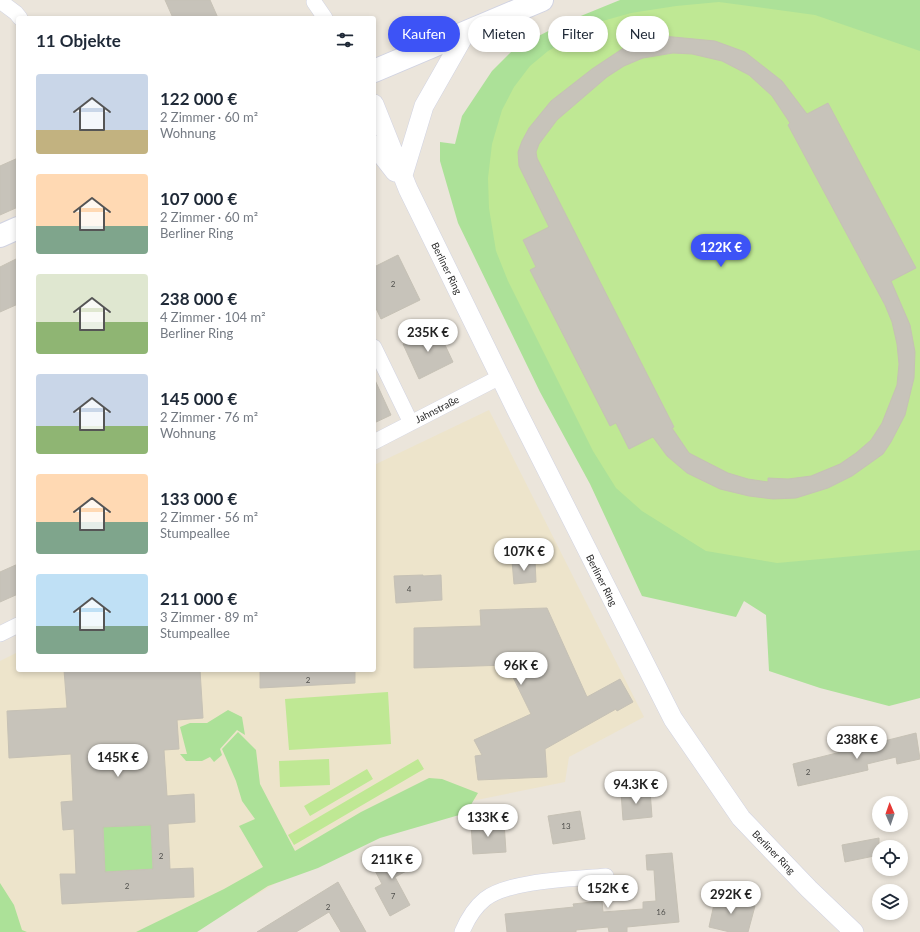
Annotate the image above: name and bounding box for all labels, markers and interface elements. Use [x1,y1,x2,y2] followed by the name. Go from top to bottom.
[388,16,460,52] chip: Kaufen
[468,16,540,52] chip: Mieten
[548,16,608,52] chip: Filter
[616,16,669,52] chip: Neu
[334,29,356,51] icon: filters
[36,30,121,51] text: 11 Objekte
[160,88,237,109] text: 122 000 €
[68,90,116,138] icon: home
[160,109,258,125] text: 2 Zimmer · 60 m²
[160,125,216,141] text: Wohnung
[160,188,237,209] text: 107 000 €
[68,190,116,238] icon: home
[160,209,258,225] text: 2 Zimmer · 60 m²
[160,225,233,241] text: Berliner Ring
[688,234,754,268] pin: 122K €
[700,239,742,255] text: 122K €
[429,240,465,296] street label: Berliner Ring
[391,279,396,289] house number: 2
[160,288,237,309] text: 238 000 €
[68,290,116,338] icon: home
[160,309,266,325] text: 4 Zimmer · 104 m²
[395,319,461,353] pin: 235K €
[407,324,449,340] text: 235K €
[160,325,233,341] text: Berliner Ring
[160,388,237,409] text: 145 000 €
[68,390,116,438] icon: home
[413,393,461,425] street label: Jahnstraße
[160,409,258,425] text: 2 Zimmer · 76 m²
[160,425,216,441] text: Wohnung
[160,488,237,509] text: 133 000 €
[68,490,116,538] icon: home
[160,509,258,525] text: 2 Zimmer · 56 m²
[160,525,230,541] text: Stumpeallee
[491,538,557,572] pin: 107K €
[503,543,545,559] text: 107K €
[584,552,620,608] street label: Berliner Ring
[407,584,412,594] house number: 4
[160,588,237,609] text: 211 000 €
[68,590,116,638] icon: home
[160,609,258,625] text: 3 Zimmer · 89 m²
[160,625,230,641] text: Stumpeallee
[493,652,549,686] pin: 96K €
[504,657,538,673] text: 96K €
[306,675,311,685] house number: 2
[824,726,890,760] pin: 238K €
[836,731,878,747] text: 238K €
[85,744,151,778] pin: 145K €
[97,749,139,765] text: 145K €
[806,767,811,777] house number: 2
[599,771,673,805] pin: 94.3K €
[613,776,659,792] text: 94.3K €
[872,796,908,832] north arrow
[872,796,908,920] map controls
[455,804,521,838] pin: 133K €
[467,809,509,825] text: 133K €
[561,821,571,831] house number: 13
[750,828,798,876] street label: Berliner Ring
[872,840,908,876] button: locate
[359,846,425,880] pin: 211K €
[159,851,164,861] house number: 2
[371,851,413,867] text: 211K €
[575,875,641,909] pin: 152K €
[587,880,629,896] text: 152K €
[125,881,130,891] house number: 2
[698,881,764,915] pin: 292K €
[872,884,908,920] button: layers
[710,886,752,902] text: 292K €
[391,891,396,901] house number: 7
[326,902,331,912] house number: 2
[656,907,666,917] house number: 16

